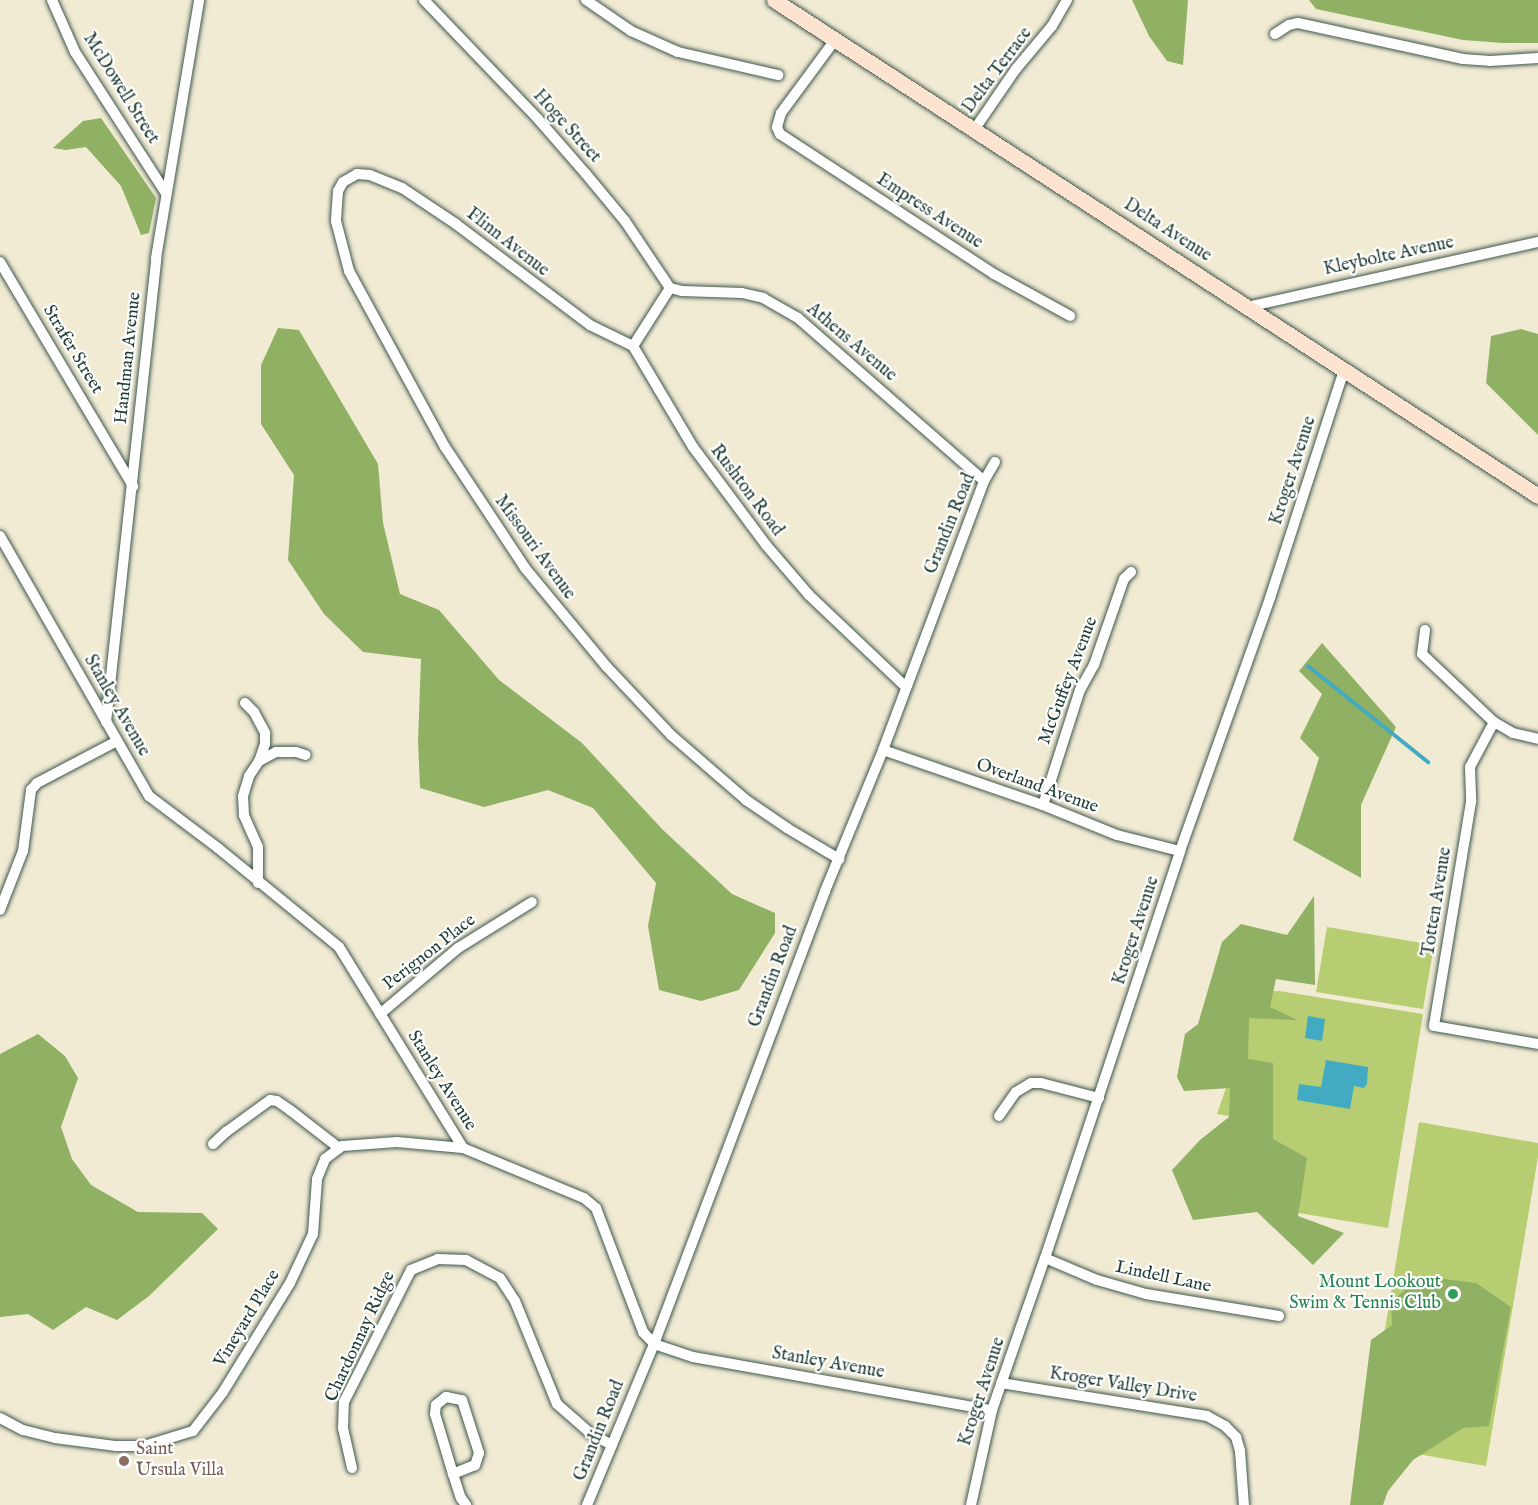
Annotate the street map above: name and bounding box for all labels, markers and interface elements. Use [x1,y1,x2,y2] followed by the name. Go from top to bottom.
[959,24,1037,118] street label: Delta Terrace
[77,29,163,149] street label: McDowell Street
[527,86,605,168] street label: Hoge Street
[872,170,986,254] street label: Empress Avenue
[1119,195,1215,267] street label: Delta Avenue
[461,204,553,282] street label: Flinn Avenue
[1322,233,1456,281] street label: Kleybolte Avenue
[111,291,147,425] street label: Handman Avenue
[802,299,900,387] street label: Athens Avenue
[37,302,107,398] street label: Strafer Street
[1266,414,1322,528] street label: Kroger Avenue
[705,441,787,541] street label: Rushton Road
[921,470,981,578] street label: Grandin Road
[489,492,579,604] street label: Missouri Avenue
[1035,614,1103,748] street label: McGuffey Avenue
[78,651,154,761] street label: Stanley Avenue
[973,755,1101,819] street label: Overland Avenue
[1419,846,1457,958] street label: Totten Avenue
[1109,874,1165,988] street label: Kroger Avenue
[379,910,481,996] street label: Perignon Place
[745,923,803,1031] street label: Grandin Road
[402,1027,480,1135] street label: Stanley Avenue
[1113,1257,1213,1299] street label: Lindell Lane
[210,1266,286,1372] street label: Vineyard Place
[321,1268,401,1406] street label: Chardonnay Ridge
[1289,1273,1441,1316] place label: Mount Lookout Swim & Tennis Club
[1446,1287,1460,1301] marker: Mount Lookout Swim & Tennis Club
[955,1335,1011,1449] street label: Kroger Avenue
[770,1343,886,1385] street label: Stanley Avenue
[1048,1364,1198,1408] street label: Kroger Valley Drive
[570,1377,630,1485] street label: Grandin Road
[136,1440,224,1482] place label: Saint Ursula Villa
[117,1454,131,1468] marker: Saint Ursula Villa

